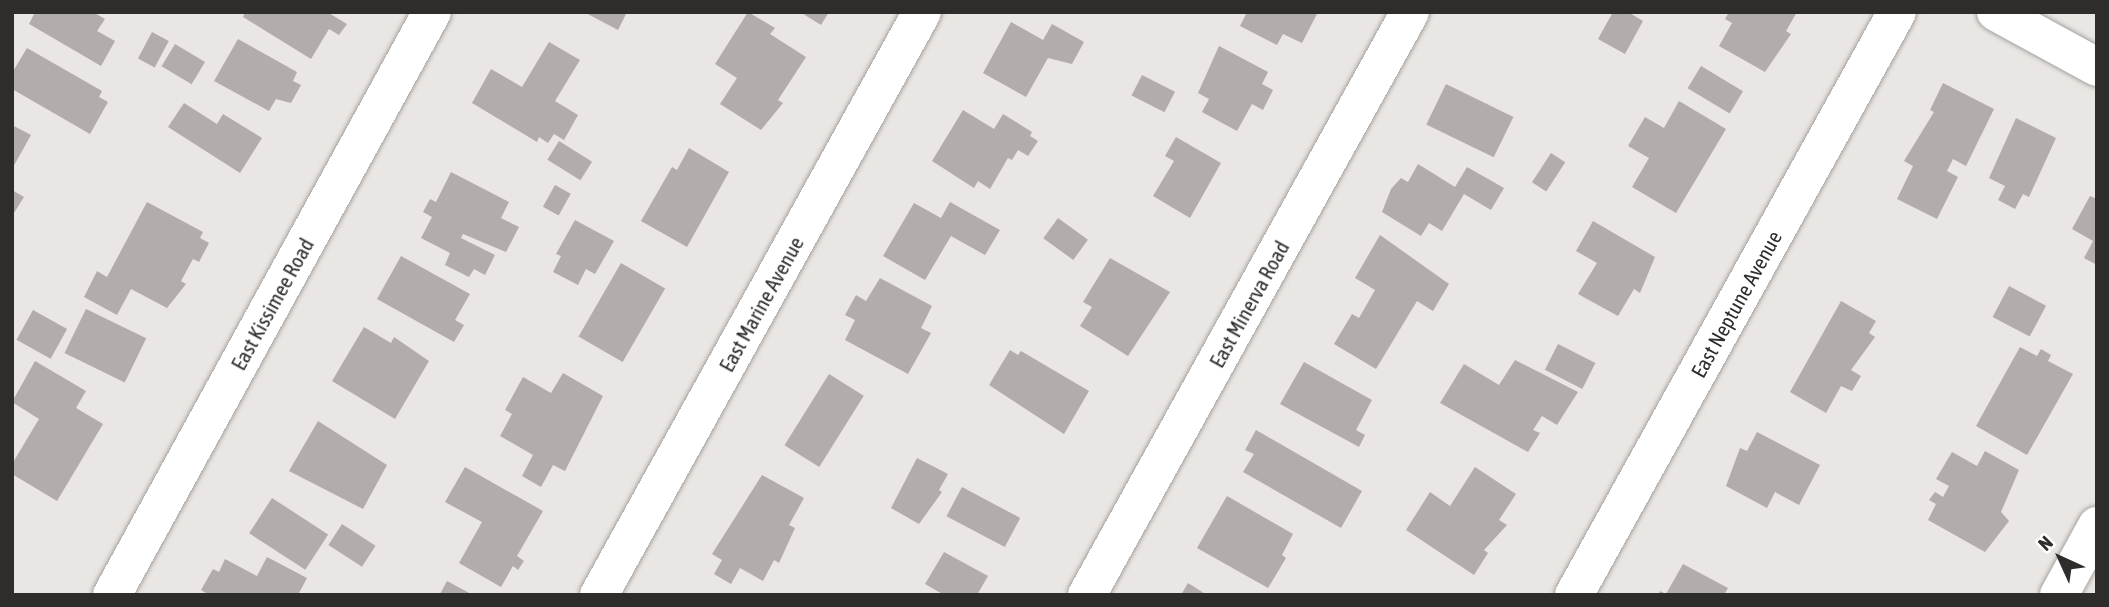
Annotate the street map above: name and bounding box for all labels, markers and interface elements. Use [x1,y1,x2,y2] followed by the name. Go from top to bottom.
[1685,226,1787,382] street label: East Neptune Avenue
[713,232,809,376] street label: East Marine Avenue
[225,234,319,374] street label: East Kissimee Road
[1204,236,1294,372] street label: East Minerva Road
[2025,523,2095,593] north arrow
[2033,531,2057,555] text: N

